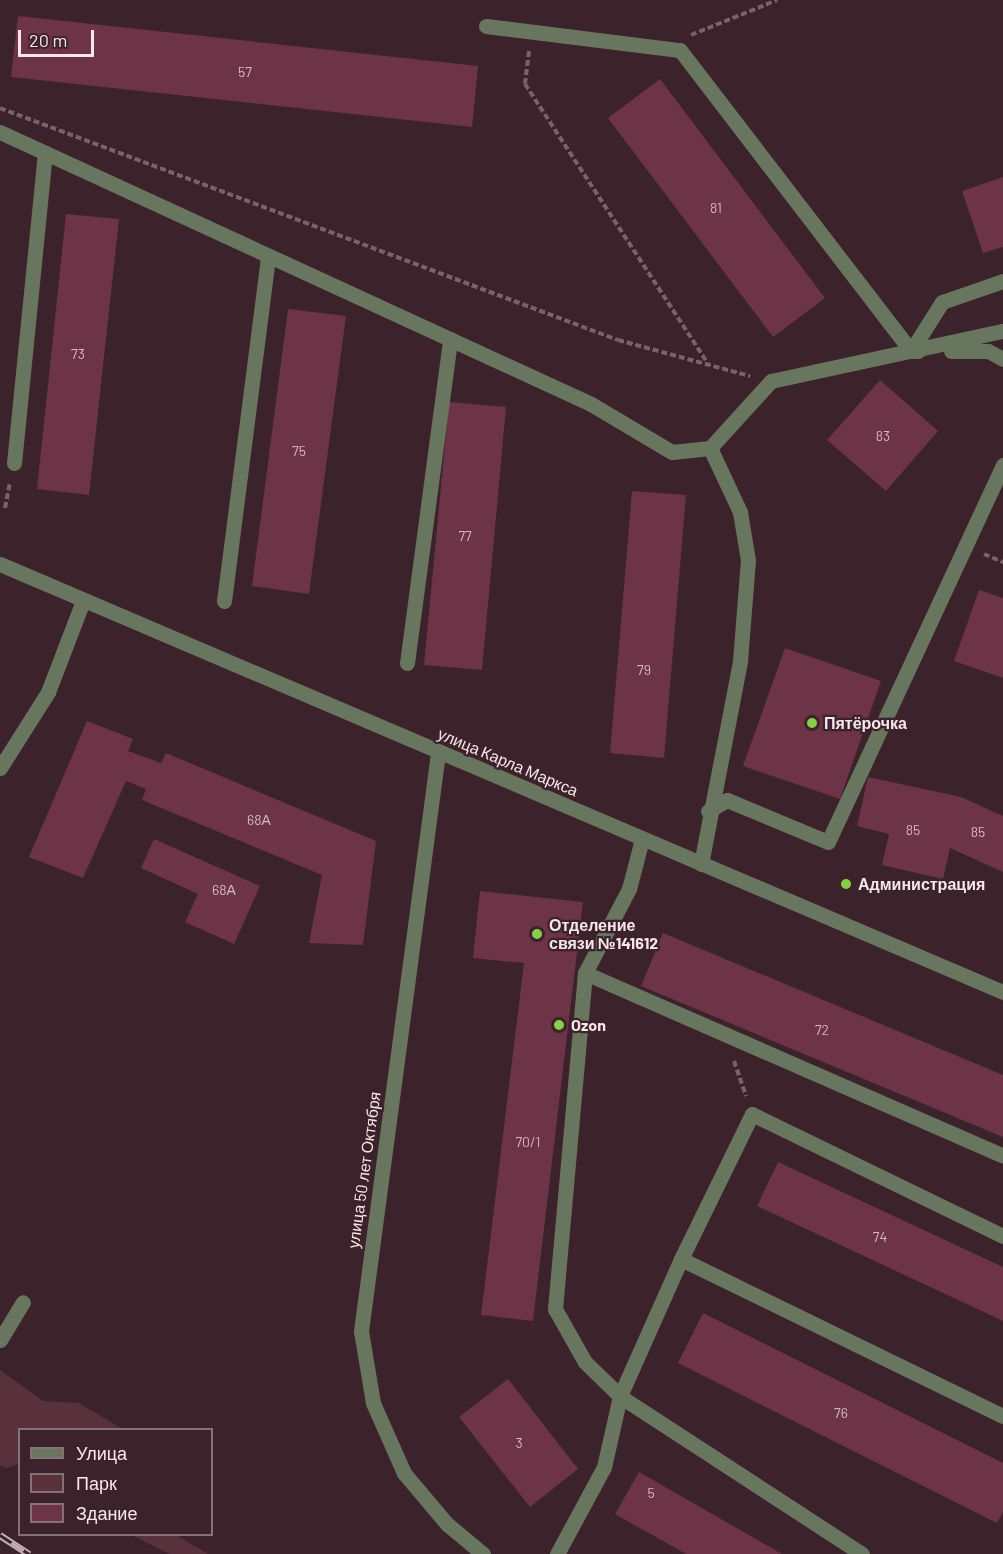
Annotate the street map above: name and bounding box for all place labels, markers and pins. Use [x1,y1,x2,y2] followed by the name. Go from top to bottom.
[824,713,907,733] place label: Пятёрочка
[805,716,819,730] marker: Пятёрочка
[858,874,985,894] place label: Администрация
[839,877,853,891] marker: Администрация
[549,915,658,953] place label: Отделение связи №141612
[530,927,544,941] marker: Отделение связи №141612
[571,1015,606,1035] place label: Ozon
[552,1018,566,1032] marker: Ozon

